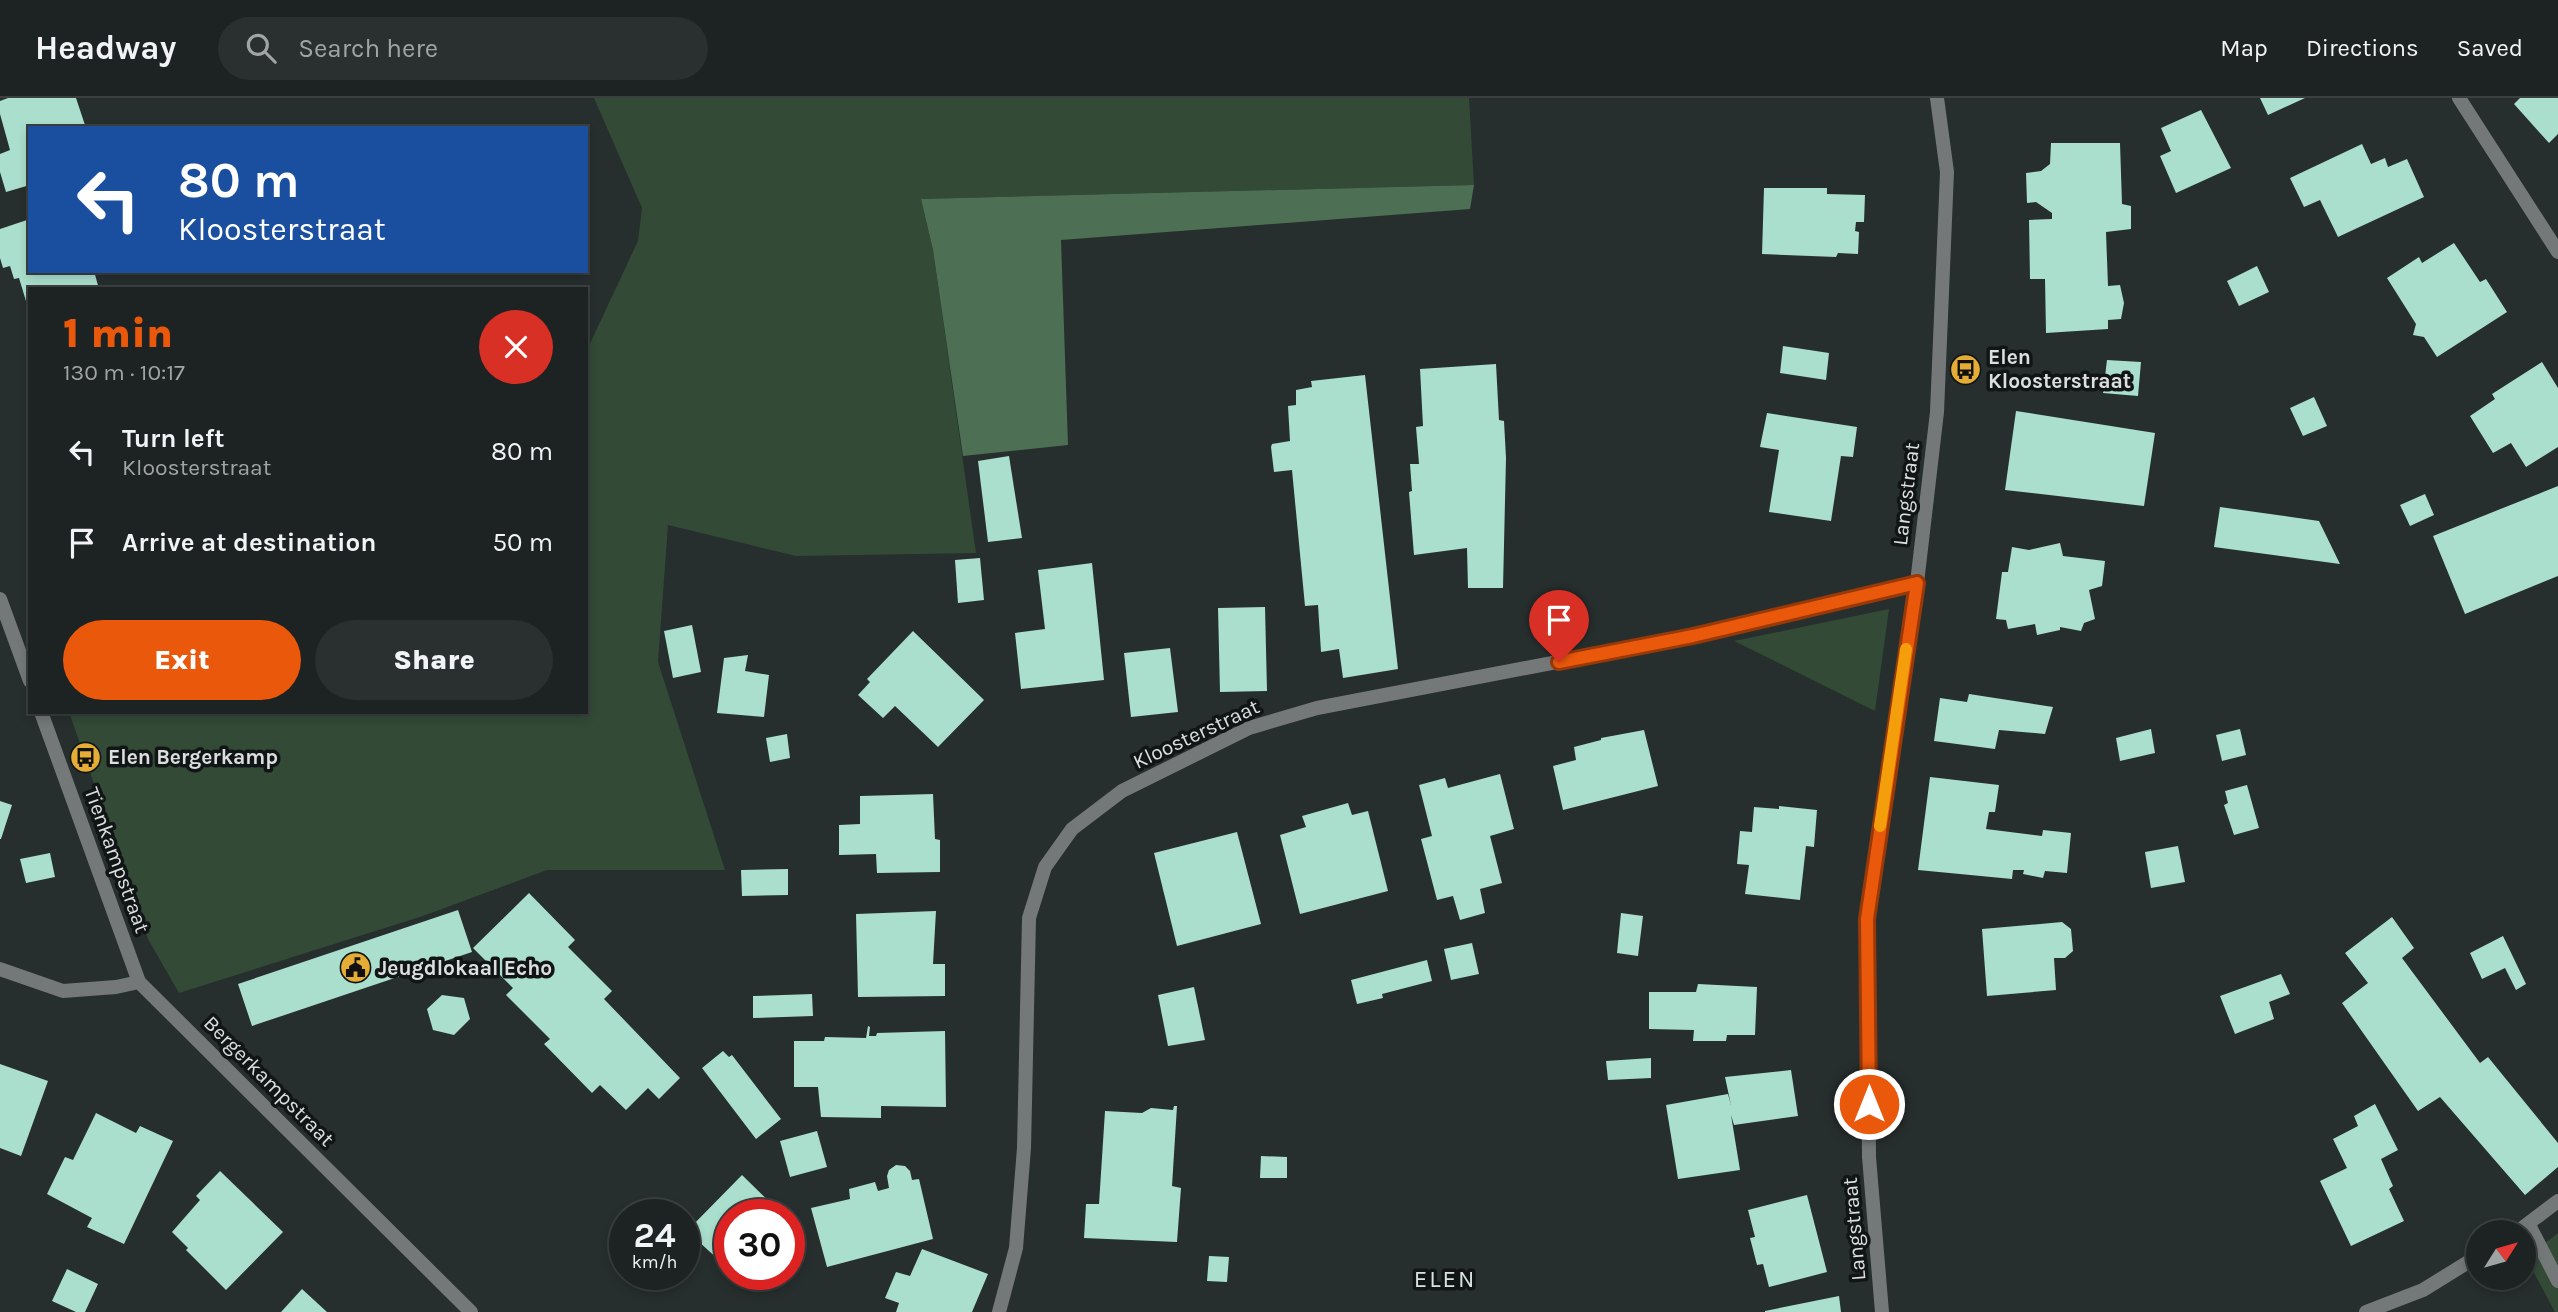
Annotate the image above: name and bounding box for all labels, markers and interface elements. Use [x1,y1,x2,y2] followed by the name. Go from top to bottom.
[218,17,708,80] search box
[35,29,176,67] text: Headway
[242,29,280,67] icon: search
[298,33,438,64] text: Search here
[2220,34,2268,62] text: Map
[2306,34,2419,62] text: Directions
[2457,34,2523,62] text: Saved
[178,152,300,209] text: 80 m
[63,154,154,245] icon: left
[178,211,386,248] text: Kloosterstraat
[63,308,173,358] text: 1 min
[479,310,553,384] button: close
[1988,345,2131,393] place label: Elen Kloosterstraat
[1948,352,1982,386] bus stop icon: Elen Kloosterstraat
[63,359,185,386] text: 130 m · 10:17
[122,423,224,454] text: Turn left
[63,433,101,471] icon: left
[491,436,553,467] text: 80 m
[1888,441,1924,547] street label: Langstraat
[122,454,271,481] text: Kloosterstraat
[63,524,101,562] icon: arrive
[122,527,376,558] text: Arrive at destination
[492,527,553,558] text: 50 m
[1529,590,1589,662] pin
[1540,601,1578,639] icon: arrive
[63,620,301,700] button: Exit
[315,620,553,700] button: Share
[1129,694,1263,774] street label: Kloosterstraat
[68,740,102,774] bus stop icon: Elen Bergerkamp
[108,745,278,769] place label: Elen Bergerkamp
[80,784,154,936] street label: Tienkampstraat
[338,951,372,985] public building icon: Jeugdlokaal Echo
[378,956,552,980] place label: Jeugdlokaal Echo
[199,1011,339,1151] street label: Bergerkampstraat
[1832,1067,1906,1141] position arrow
[1838,1176,1870,1282] street label: Langstraat
[714,1199,805,1290] speed limit sign: 30
[634,1215,676,1256] text: 24
[2466,1220,2536,1290] north arrow
[2466,1220,2536,1290] map controls
[632,1251,677,1273] text: km/h
[1414,1265,1476,1293] district label: ELEN

